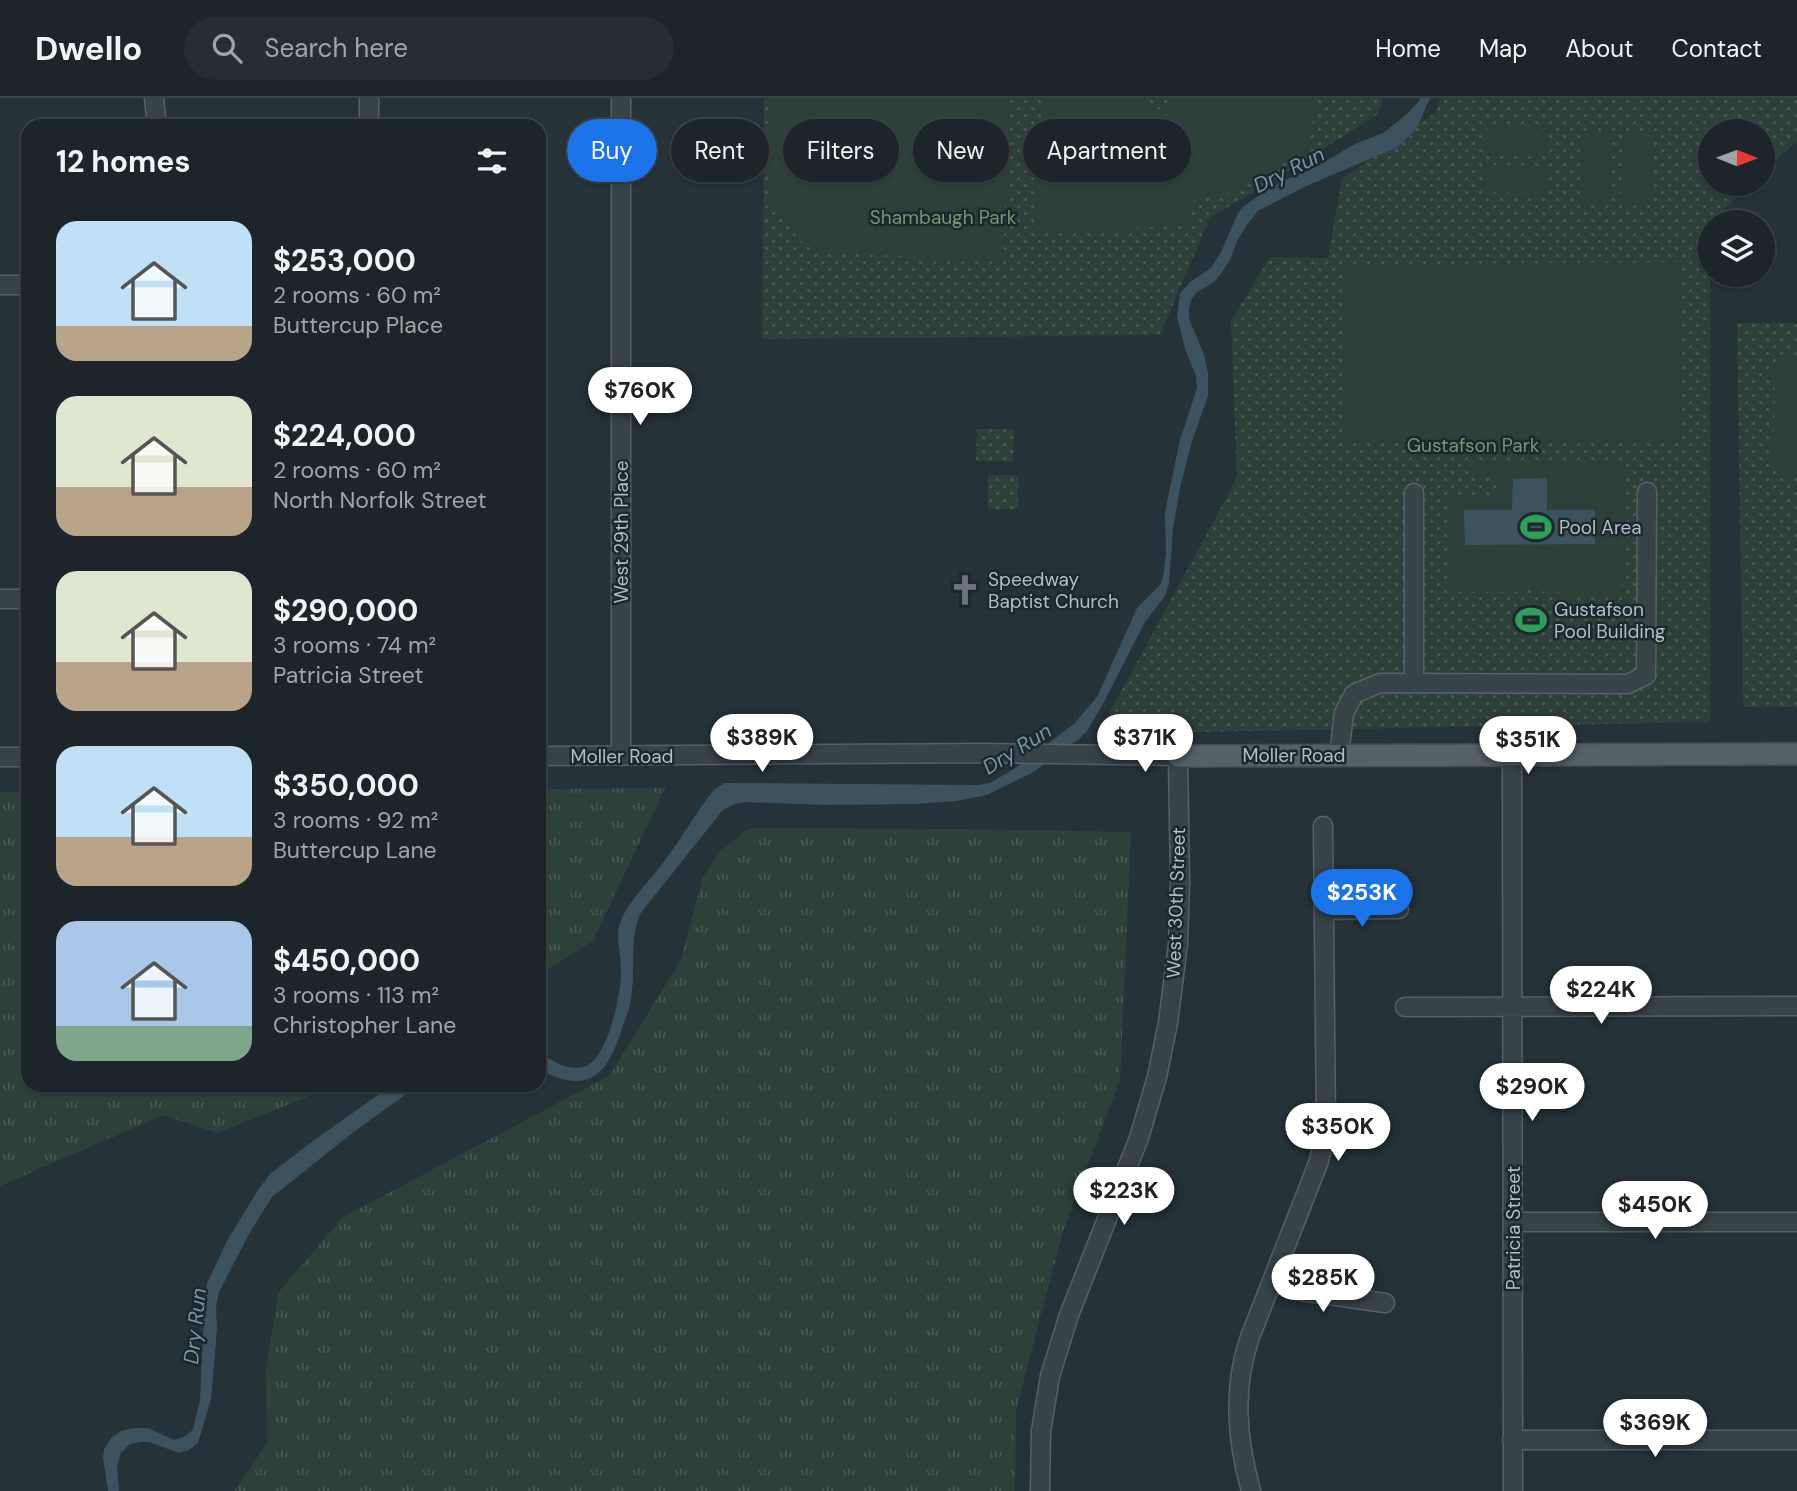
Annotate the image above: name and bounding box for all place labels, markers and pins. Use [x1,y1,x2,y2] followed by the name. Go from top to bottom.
[591,368,689,427] pin: $760K
[1519,510,1553,544] sports icon: Pool Area
[1559,515,1642,540] place label: Pool Area
[988,567,1119,614] place label: Speedway Baptist Church
[948,573,982,607] church icon: Speedway Baptist Church
[1554,597,1666,644] place label: Gustafson Pool Building
[1514,603,1548,637] sports icon: Gustafson Pool Building
[713,714,811,774] pin: $389K
[1096,714,1194,774] pin: $371K
[1479,716,1577,776] pin: $351K
[1313,870,1411,929] pin: $253K
[1552,967,1650,1026] pin: $224K
[1483,1063,1581,1123] pin: $290K
[1289,1104,1387,1163] pin: $350K
[1075,1168,1173,1227] pin: $223K
[1606,1182,1704,1241] pin: $450K
[1274,1254,1372,1314] pin: $285K
[1606,1400,1704,1459] pin: $369K

